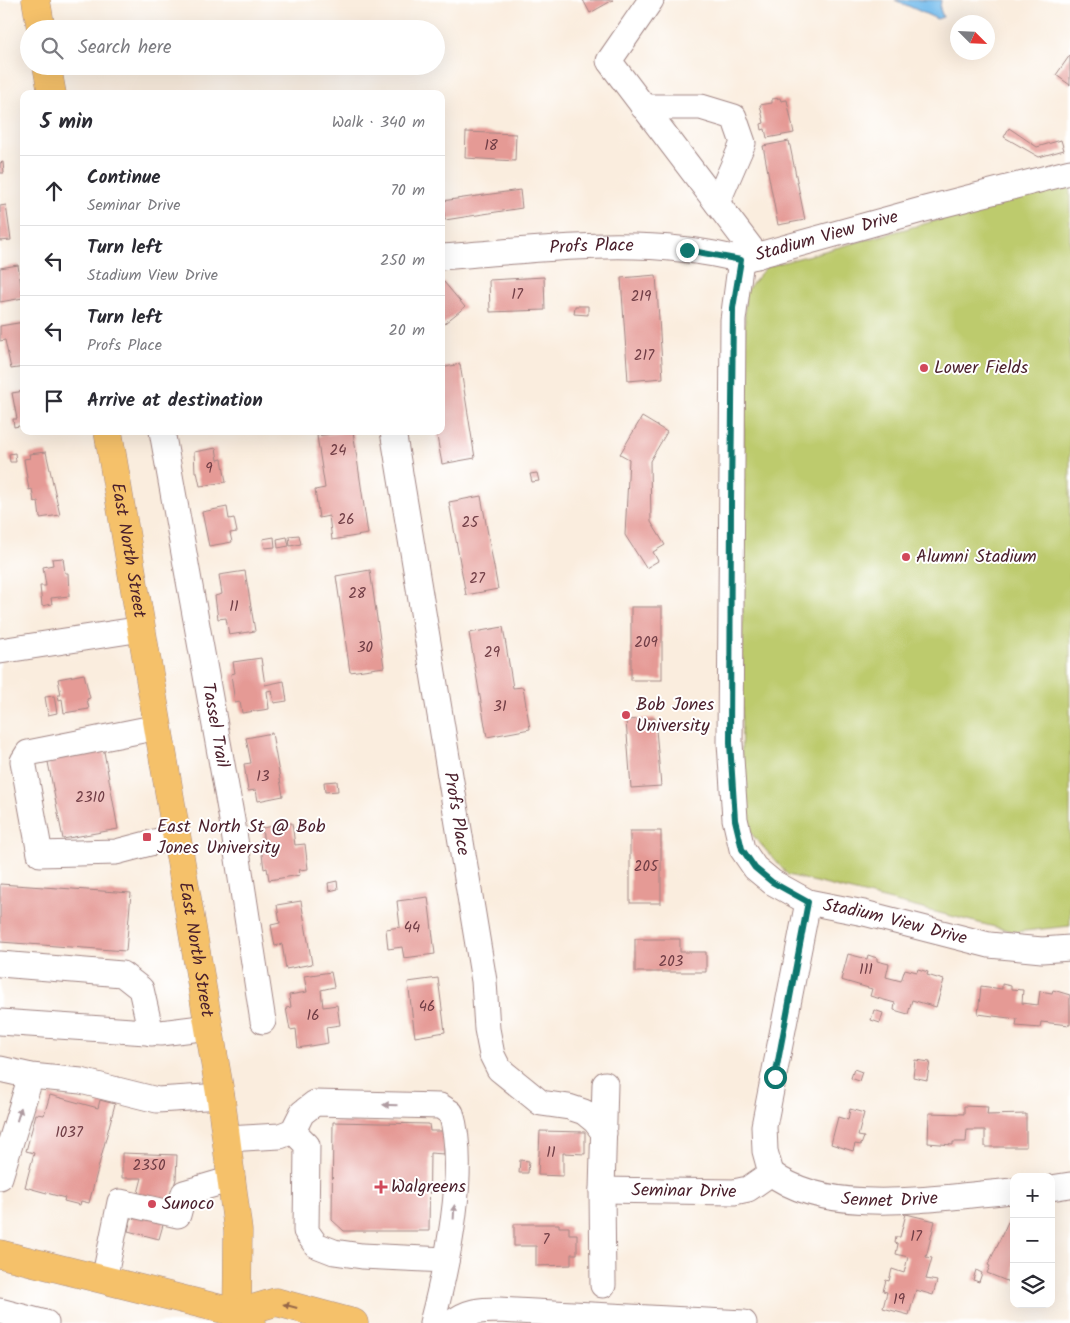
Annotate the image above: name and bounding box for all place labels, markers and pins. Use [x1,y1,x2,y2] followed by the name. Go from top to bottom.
[934,354,1029,383] place label: Lower Fields
[918,362,930,374] marker: Lower Fields
[916,543,1037,572] place label: Alumni Stadium
[900,551,912,563] marker: Alumni Stadium
[636,691,715,741] place label: Bob Jones University
[620,709,632,721] marker: Bob Jones University
[157,813,326,863] place label: East North St @ Bob Jones University
[141,831,153,843] marker: East North St @ Bob Jones University
[391,1173,466,1202] place label: Walgreens
[375,1181,387,1193] marker: Walgreens
[162,1190,214,1219] place label: Sunoco
[146,1198,158,1210] marker: Sunoco

